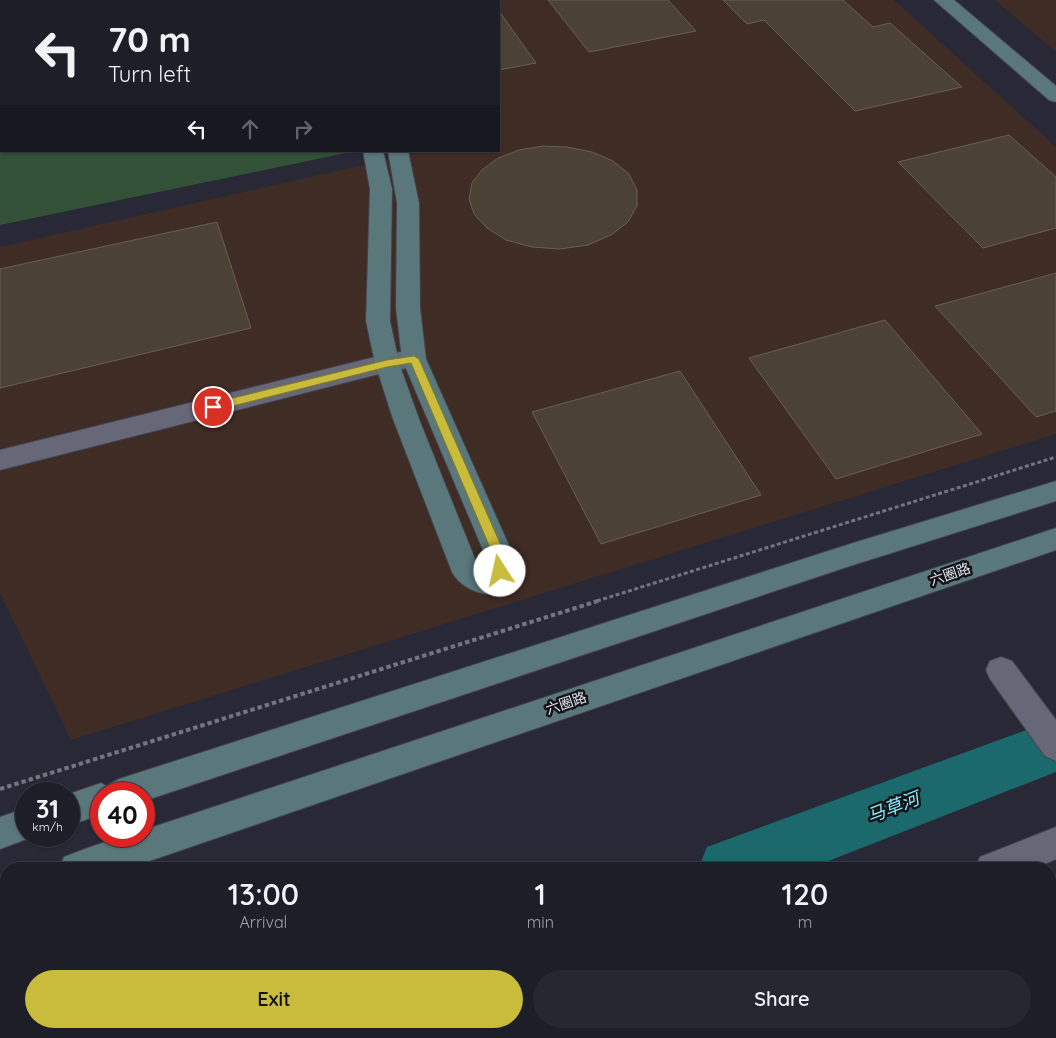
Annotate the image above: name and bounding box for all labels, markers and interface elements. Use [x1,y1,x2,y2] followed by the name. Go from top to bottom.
[108,17,191,61] text: 70 m
[25,20,90,85] icon: left
[108,60,191,88] text: Turn left
[183,115,211,143] icon: left
[236,115,264,143] icon: ahead
[289,115,317,143] icon: right
[192,386,234,428] pin
[199,393,227,421] icon: arrive
[473,544,525,596] position arrow
[927,559,973,589] street label: 六圈路
[543,688,589,718] street label: 六圈路
[90,782,155,847] speed limit sign: 40
[864,786,925,827] water label: 马草河
[36,793,59,824] text: 31
[32,819,63,834] text: km/h
[228,875,299,913] text: 13:00
[535,875,546,913] text: 1
[782,875,828,913] text: 120
[239,912,287,932] text: Arrival
[527,912,554,932] text: min
[798,912,812,932] text: m
[25,970,523,1028] button: Exit
[533,970,1031,1028] button: Share

